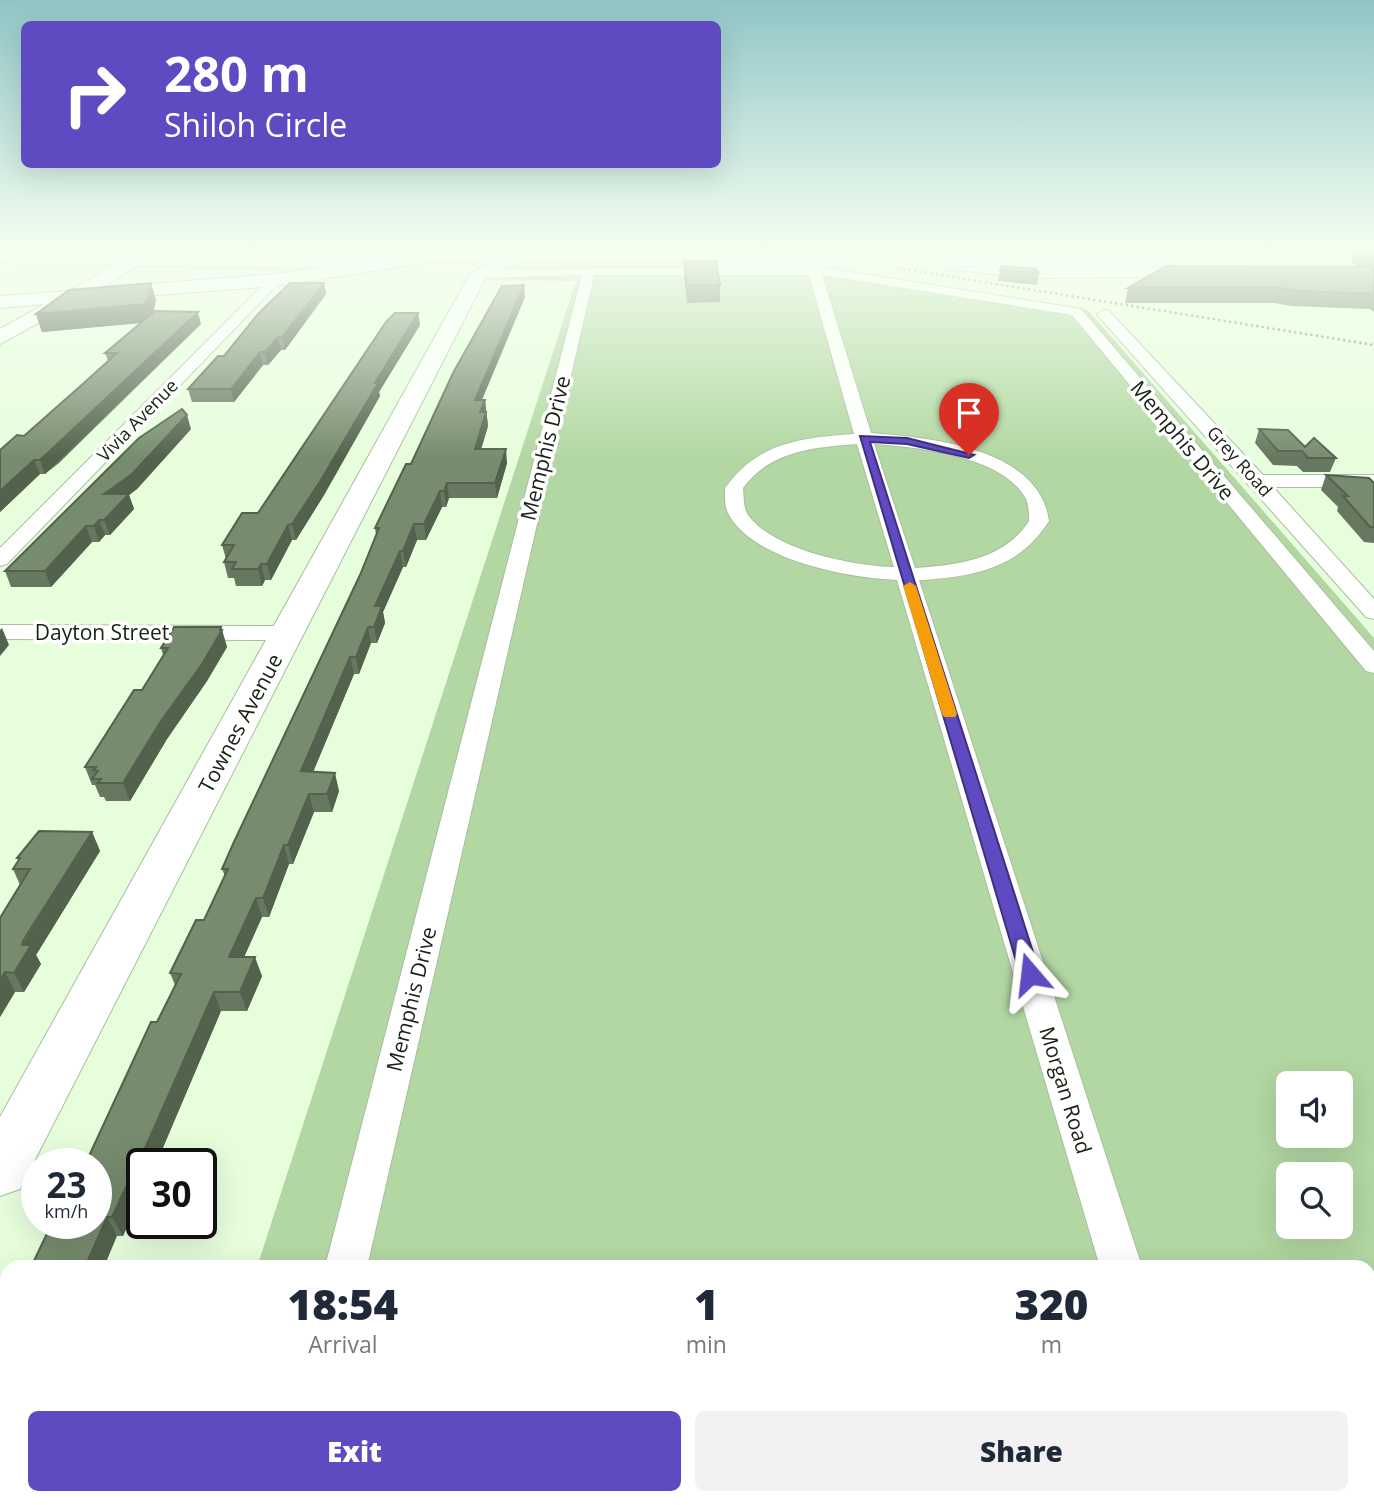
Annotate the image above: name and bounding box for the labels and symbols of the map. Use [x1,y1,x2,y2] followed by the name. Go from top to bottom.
[91,373,183,467] street label: Vivia Avenue
[514,373,576,523] street label: Memphis Drive
[1125,374,1241,506] street label: Memphis Drive
[939,383,999,455] pin
[1202,421,1278,501] street label: Grey Road
[35,618,169,646] street label: Dayton Street
[192,649,288,797] street label: Townes Avenue
[380,924,442,1074] street label: Memphis Drive
[993,937,1067,1011] position arrow
[1033,1023,1099,1157] street label: Morgan Road
[126,1148,217,1239] speed limit sign: 30

